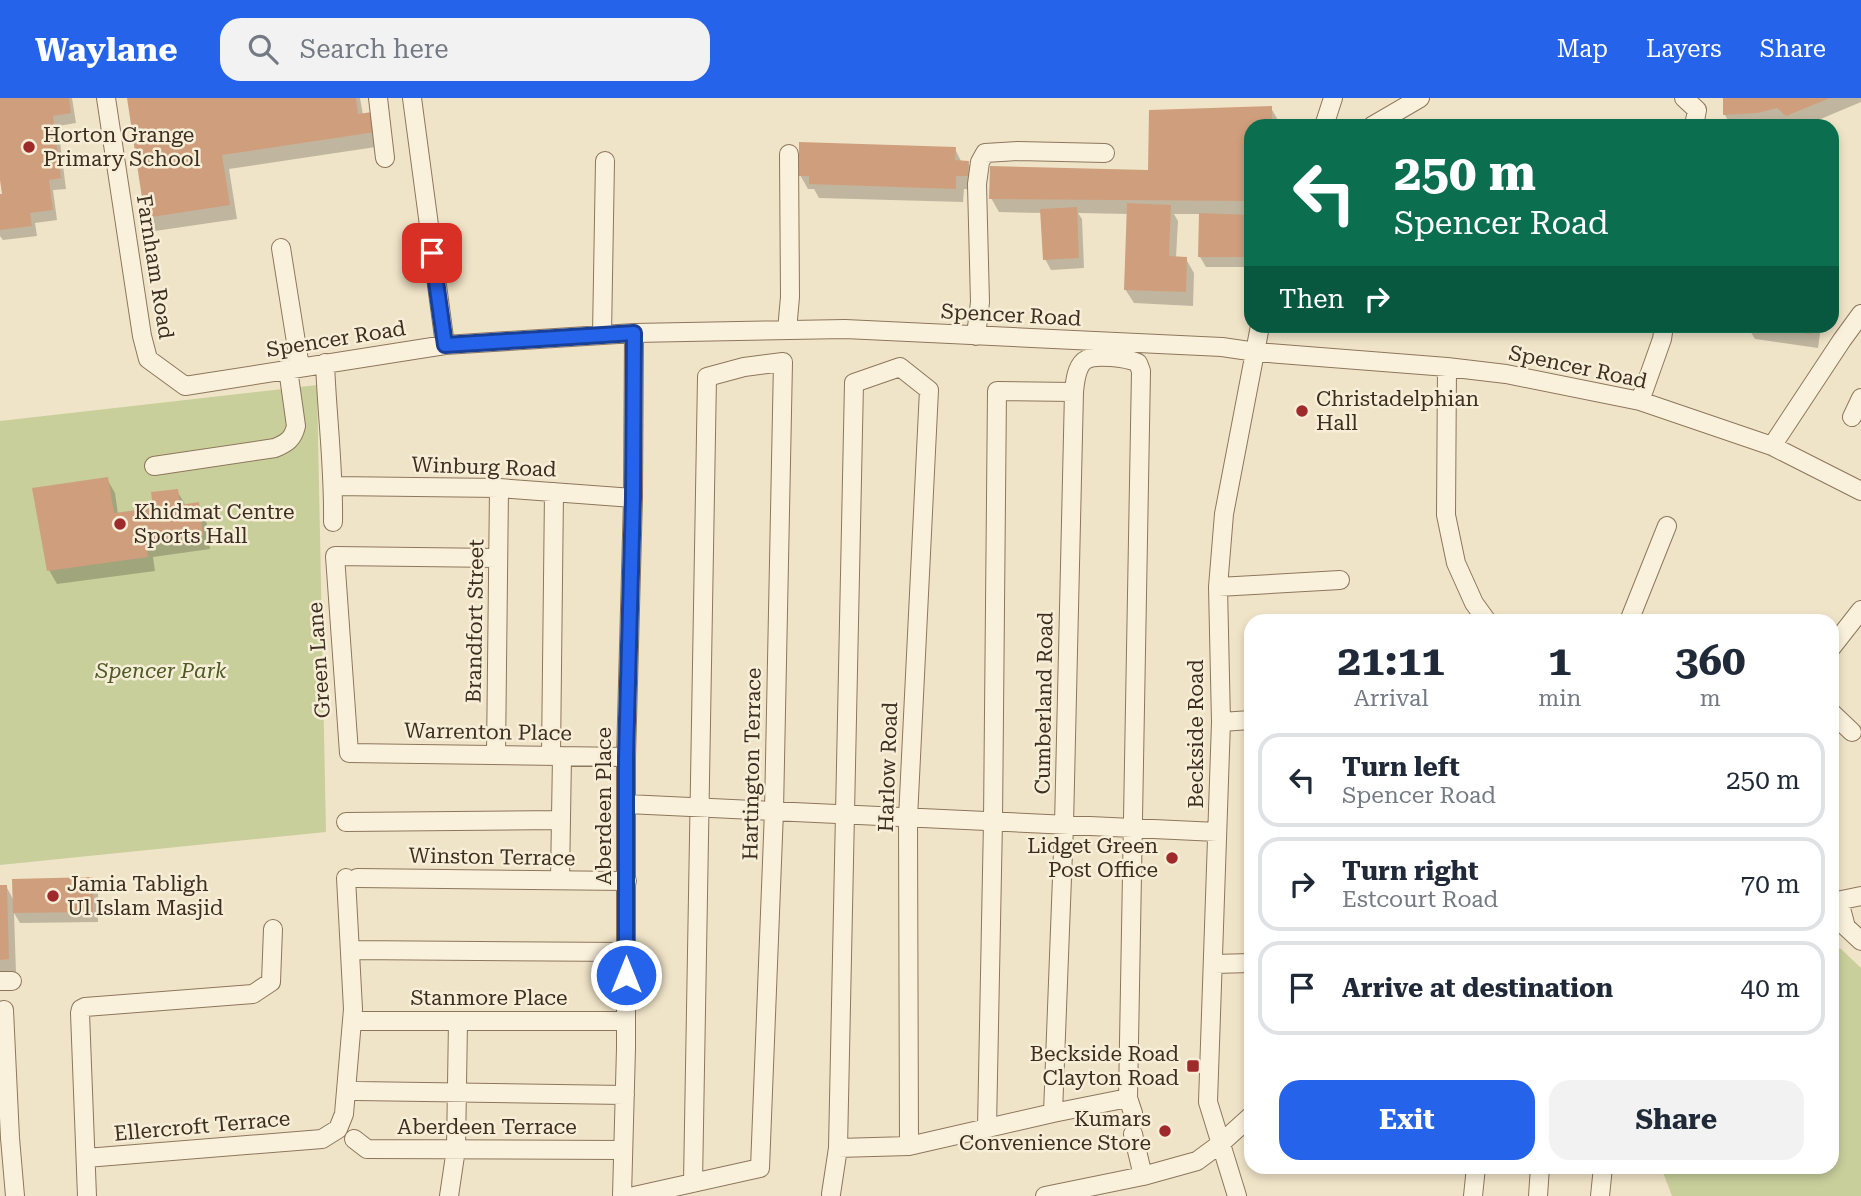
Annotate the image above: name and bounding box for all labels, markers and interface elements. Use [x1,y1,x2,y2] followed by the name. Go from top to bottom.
[220,18,710,81] search box
[35,30,178,69] text: Waylane
[244,30,282,68] icon: search
[300,34,449,64] text: Search here
[1557,35,1608,63] text: Map
[1646,35,1722,63] text: Layers
[1760,35,1826,63] text: Share
[43,123,201,171] place label: Horton Grange Primary School
[21,139,37,155] marker: Horton Grange Primary School
[1394,145,1536,202] text: 250 m
[1279,147,1370,238] icon: left
[132,193,178,341] street label: Farnham Road
[1394,204,1608,242] text: Spencer Road
[402,223,462,283] pin
[413,234,451,272] icon: arrive
[1358,280,1396,318] icon: right
[1279,284,1344,314] text: Then
[940,299,1082,331] street label: Spencer Road
[265,316,408,362] street label: Spencer Road
[1507,341,1650,393] street label: Spencer Road
[1316,387,1480,435] place label: Christadelphian Hall
[1294,403,1310,419] marker: Christadelphian Hall
[411,452,557,482] street label: Winburg Road
[134,500,295,548] place label: Khidmat Centre Sports Hall
[112,516,128,532] marker: Khidmat Centre Sports Hall
[462,539,488,703] street label: Brandfort Street
[303,601,335,719] street label: Green Lane
[1030,611,1058,795] street label: Cumberland Road
[1338,636,1445,685] text: 21:11
[1548,636,1572,685] text: 1
[1675,636,1745,685] text: 360
[95,659,227,683] park label: Spencer Park
[1184,659,1208,809] street label: Beckside Road
[738,667,766,861] street label: Hartington Terrace
[1354,685,1428,712] text: Arrival
[1538,685,1581,712] text: min
[1700,685,1721,712] text: m
[874,701,902,833] street label: Harlow Road
[404,719,572,745] street label: Warrenton Place
[592,727,616,885] street label: Aberdeen Place
[1342,752,1460,782] text: Turn left
[1283,761,1321,799] icon: left
[1726,765,1800,795] text: 250 m
[1342,782,1496,809] text: Spencer Road
[1027,834,1158,882] place label: Lidget Green Post Office
[409,844,575,870] street label: Winston Terrace
[1164,850,1180,866] marker: Lidget Green Post Office
[1342,856,1478,886] text: Turn right
[1283,865,1321,903] icon: right
[1741,869,1800,899] text: 70 m
[67,872,224,920] place label: Jamia Tabligh Ul Islam Masjid
[1342,886,1498,913] text: Estcourt Road
[45,888,61,904] marker: Jamia Tabligh Ul Islam Masjid
[589,938,663,1012] position arrow
[1283,969,1321,1007] icon: arrive
[1342,973,1613,1003] text: Arrive at destination
[1741,973,1800,1003] text: 40 m
[410,986,568,1010] street label: Stanmore Place
[1030,1042,1180,1090] place label: Beckside Road Clayton Road
[1185,1058,1201,1074] marker: Beckside Road Clayton Road
[1279,1080,1535,1160] button: Exit
[1549,1080,1804,1160] button: Share
[113,1106,291,1146] street label: Ellercroft Terrace
[959,1107,1151,1155] place label: Kumars Convenience Store
[397,1115,577,1139] street label: Aberdeen Terrace
[1157,1123,1173,1139] marker: Kumars Convenience Store

